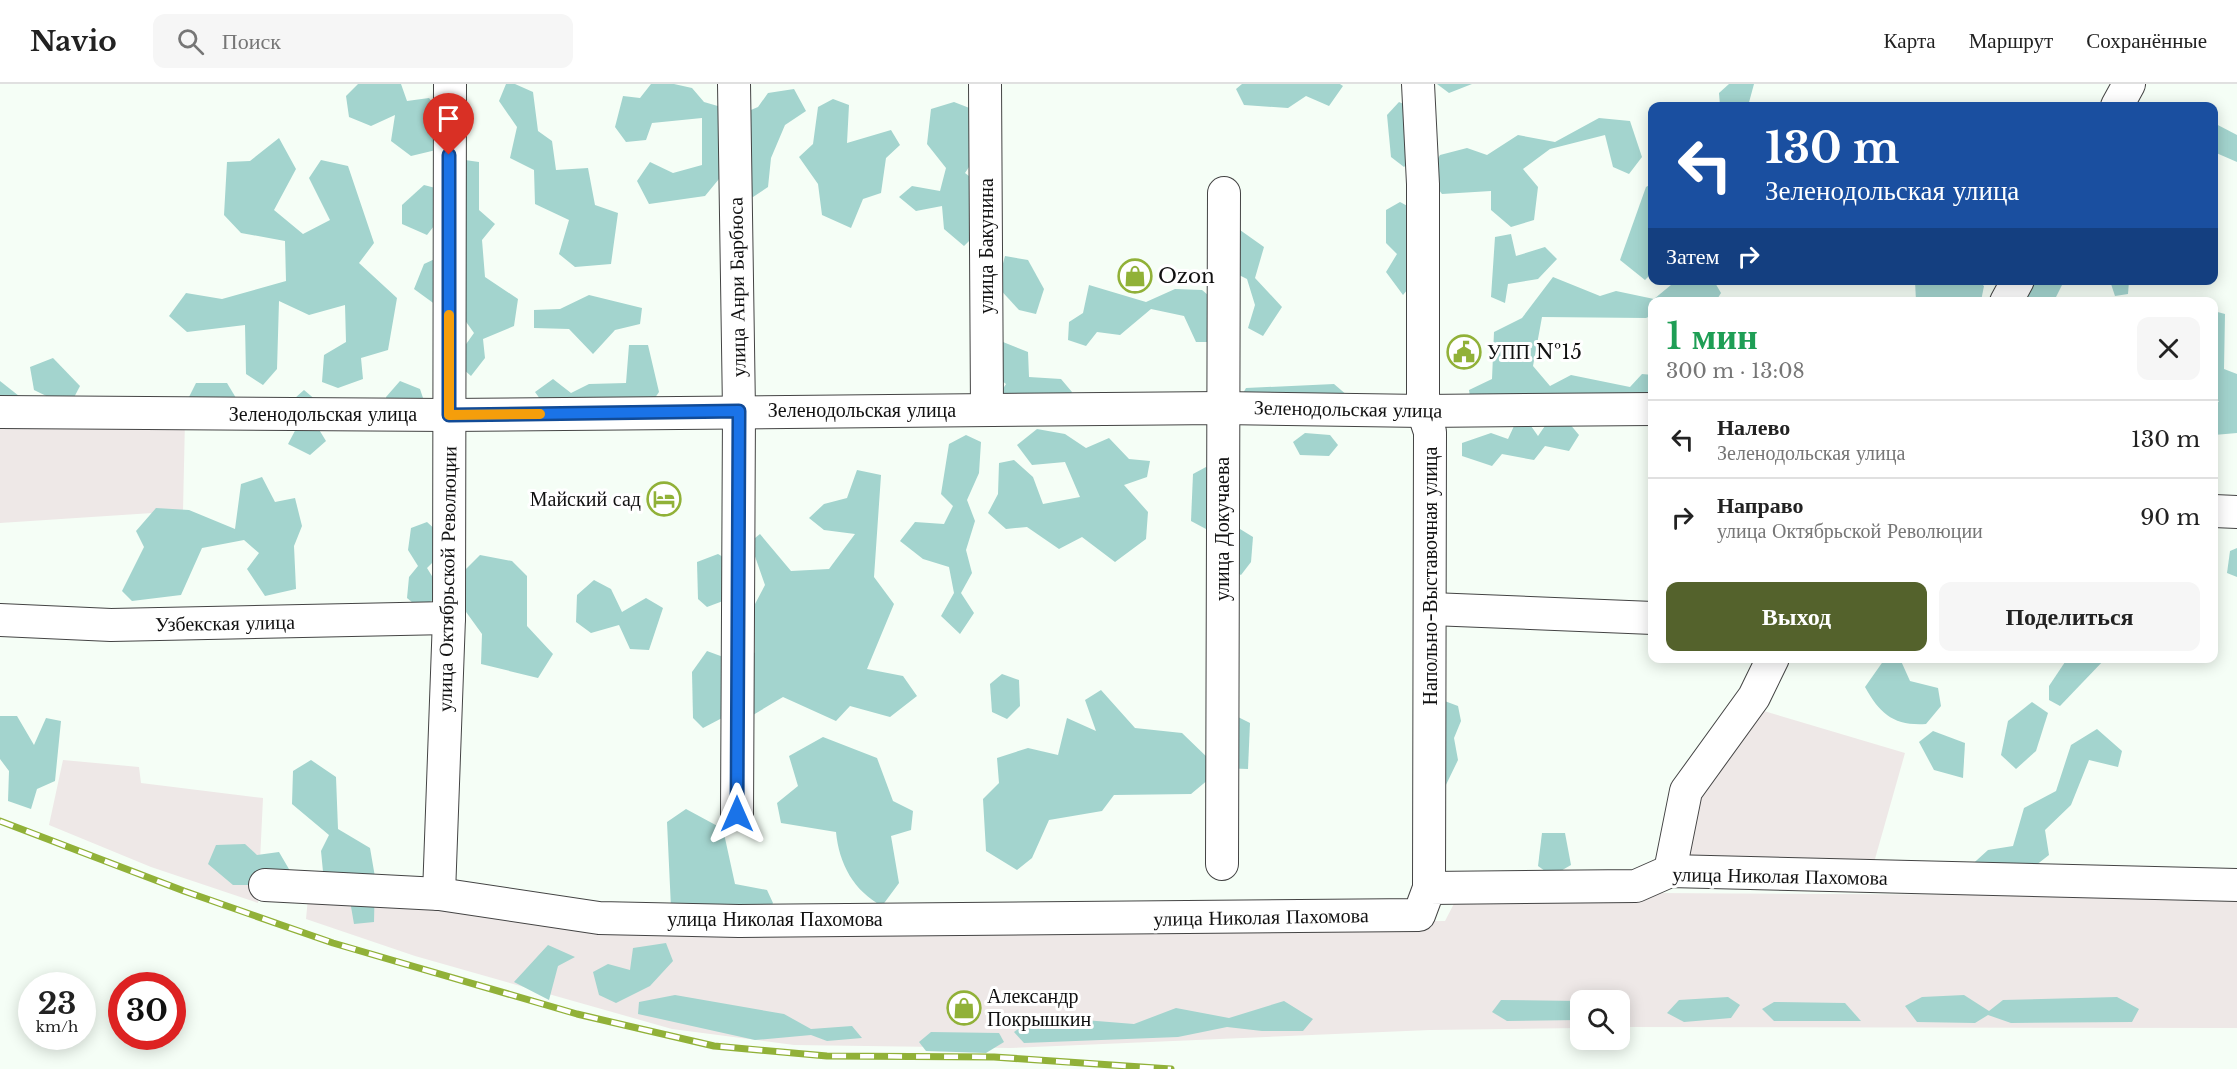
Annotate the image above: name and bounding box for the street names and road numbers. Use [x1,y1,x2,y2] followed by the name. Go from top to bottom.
[974,178,998,314] street label: улица Бакунина
[723,197,751,377] street label: улица Анри Барбюса
[1254,395,1443,423] street label: Зеленодольская улица
[768,398,956,422] street label: Зеленодольская улица
[229,402,417,426] street label: Зеленодольская улица
[433,446,461,712] street label: улица Октябрьской Революции
[1418,446,1442,705] street label: Напольно-Выставочная улица
[1210,457,1234,601] street label: улица Докучаева
[155,610,295,636] street label: Узбекская улица
[1672,862,1888,890] street label: улица Николая Пахомова
[1153,903,1369,931] street label: улица Николая Пахомова
[667,907,883,931] street label: улица Николая Пахомова

